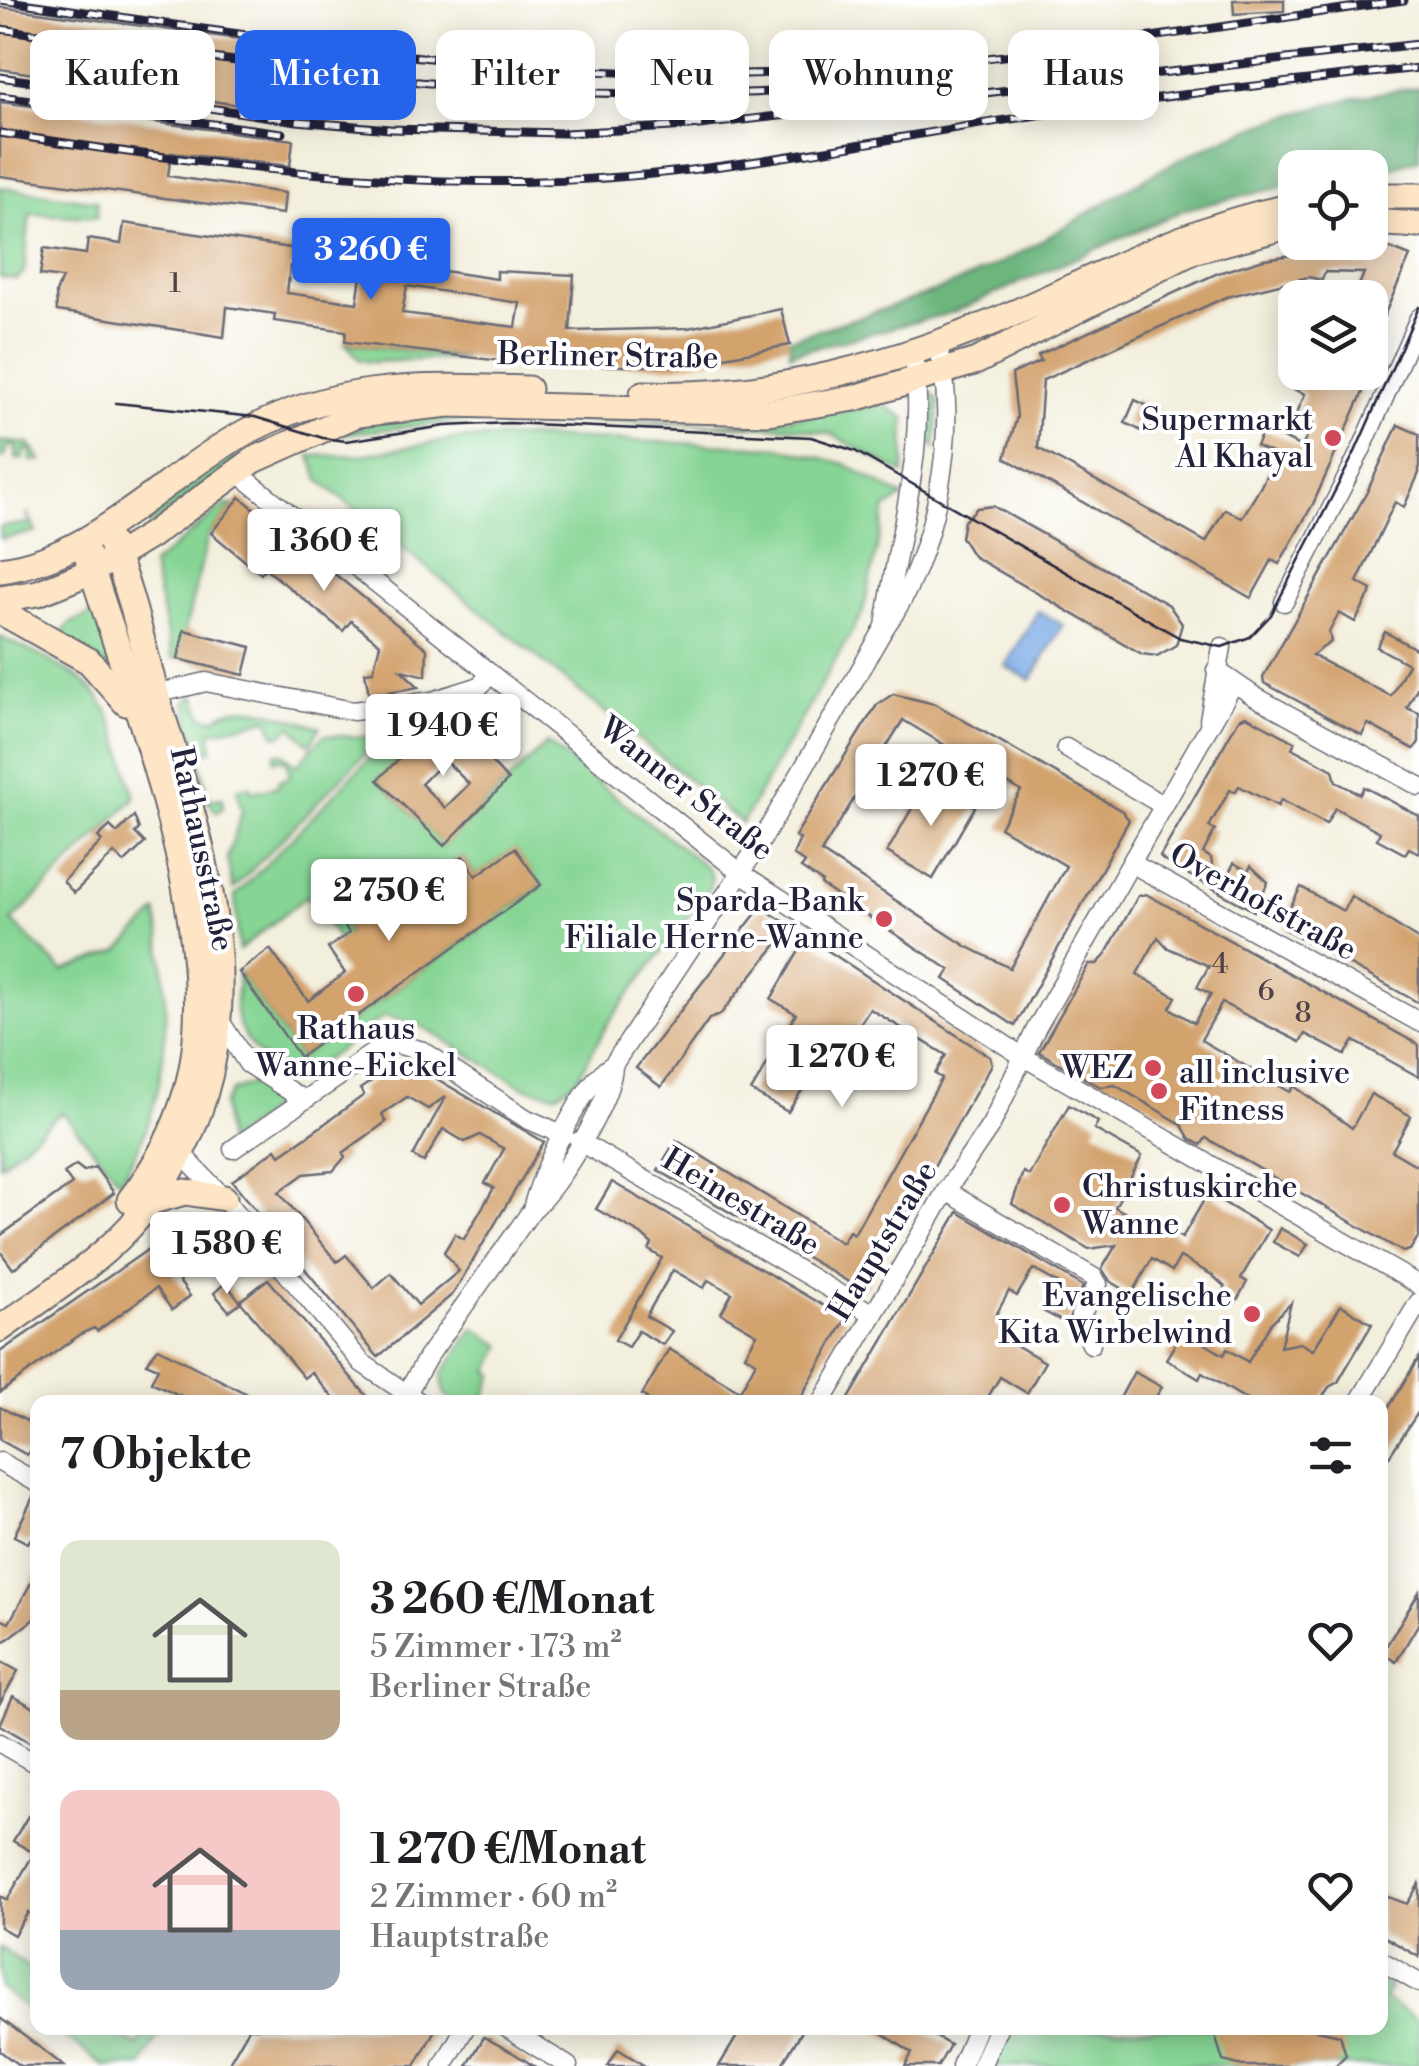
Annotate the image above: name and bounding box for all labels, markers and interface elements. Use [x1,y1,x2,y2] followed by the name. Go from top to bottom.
[30,30,215,120] chip: Kaufen
[235,30,416,120] chip: Mieten
[436,30,595,120] chip: Filter
[615,30,749,120] chip: Neu
[769,30,988,120] chip: Wohnung
[1008,30,1159,120] chip: Haus
[1278,150,1388,390] map controls
[1278,150,1388,260] button: locate
[279,218,463,303] pin: 3 260 €
[314,230,428,270] text: 3 260 €
[169,266,181,301] house number: 1
[1278,280,1388,390] button: layers
[496,334,719,378] street label: Berliner Straße
[1142,400,1314,477] place label: Supermarkt Al Khayal
[1322,427,1344,449] marker: Supermarkt Al Khayal
[232,509,416,594] pin: 1 360 €
[269,521,379,561] text: 1 360 €
[351,694,535,779] pin: 1 940 €
[388,706,498,746] text: 1 940 €
[590,707,782,870] street label: Wanner Straße
[161,743,243,955] street label: Rathausstraße
[839,744,1023,829] pin: 1 270 €
[877,756,985,796] text: 1 270 €
[1162,834,1364,970] street label: Overhofstraße
[297,859,481,944] pin: 2 750 €
[333,871,445,911] text: 2 750 €
[564,881,866,958] place label: Sparda-Bank Filiale Herne-Wanne
[873,908,895,930] marker: Sparda-Bank Filiale Herne-Wanne
[1212,947,1228,982] house number: 4
[1258,974,1275,1009] house number: 6
[345,983,367,1005] marker: Rathaus Wanne-Eickel
[1294,996,1312,1031] house number: 8
[254,1009,457,1086] place label: Rathaus Wanne-Eickel
[750,1025,934,1110] pin: 1 270 €
[788,1037,896,1077] text: 1 270 €
[1060,1048,1133,1088] place label: WEZ
[1179,1053,1350,1130] place label: all inclusive Fitness
[1142,1057,1164,1079] marker: WEZ
[1148,1080,1170,1102] marker: all inclusive Fitness
[655,1139,827,1265] street label: Heinestraße
[820,1154,946,1328] street label: Hauptstraße
[1081,1167,1298,1244] place label: Christuskirche Wanne
[1051,1194,1073,1216] marker: Christuskirche Wanne
[135,1212,319,1297] pin: 1 580 €
[172,1224,282,1264] text: 1 580 €
[998,1276,1232,1353] place label: Evangelische Kita Wirbelwind
[1241,1303,1263,1325] marker: Evangelische Kita Wirbelwind
[1303,1428,1358,1483] icon: filters
[60,1429,252,1482] text: 7 Objekte
[370,1574,654,1627] text: 3 260 €/Monat
[140,1580,260,1700] icon: home
[1303,1613,1358,1668] icon: heart
[370,1627,622,1667] text: 5 Zimmer · 173 m²
[370,1667,591,1707] text: Berliner Straße
[370,1824,646,1877] text: 1 270 €/Monat
[140,1830,260,1950] icon: home
[1303,1863,1358,1918] icon: heart
[370,1877,617,1917] text: 2 Zimmer · 60 m²
[370,1917,550,1957] text: Hauptstraße

